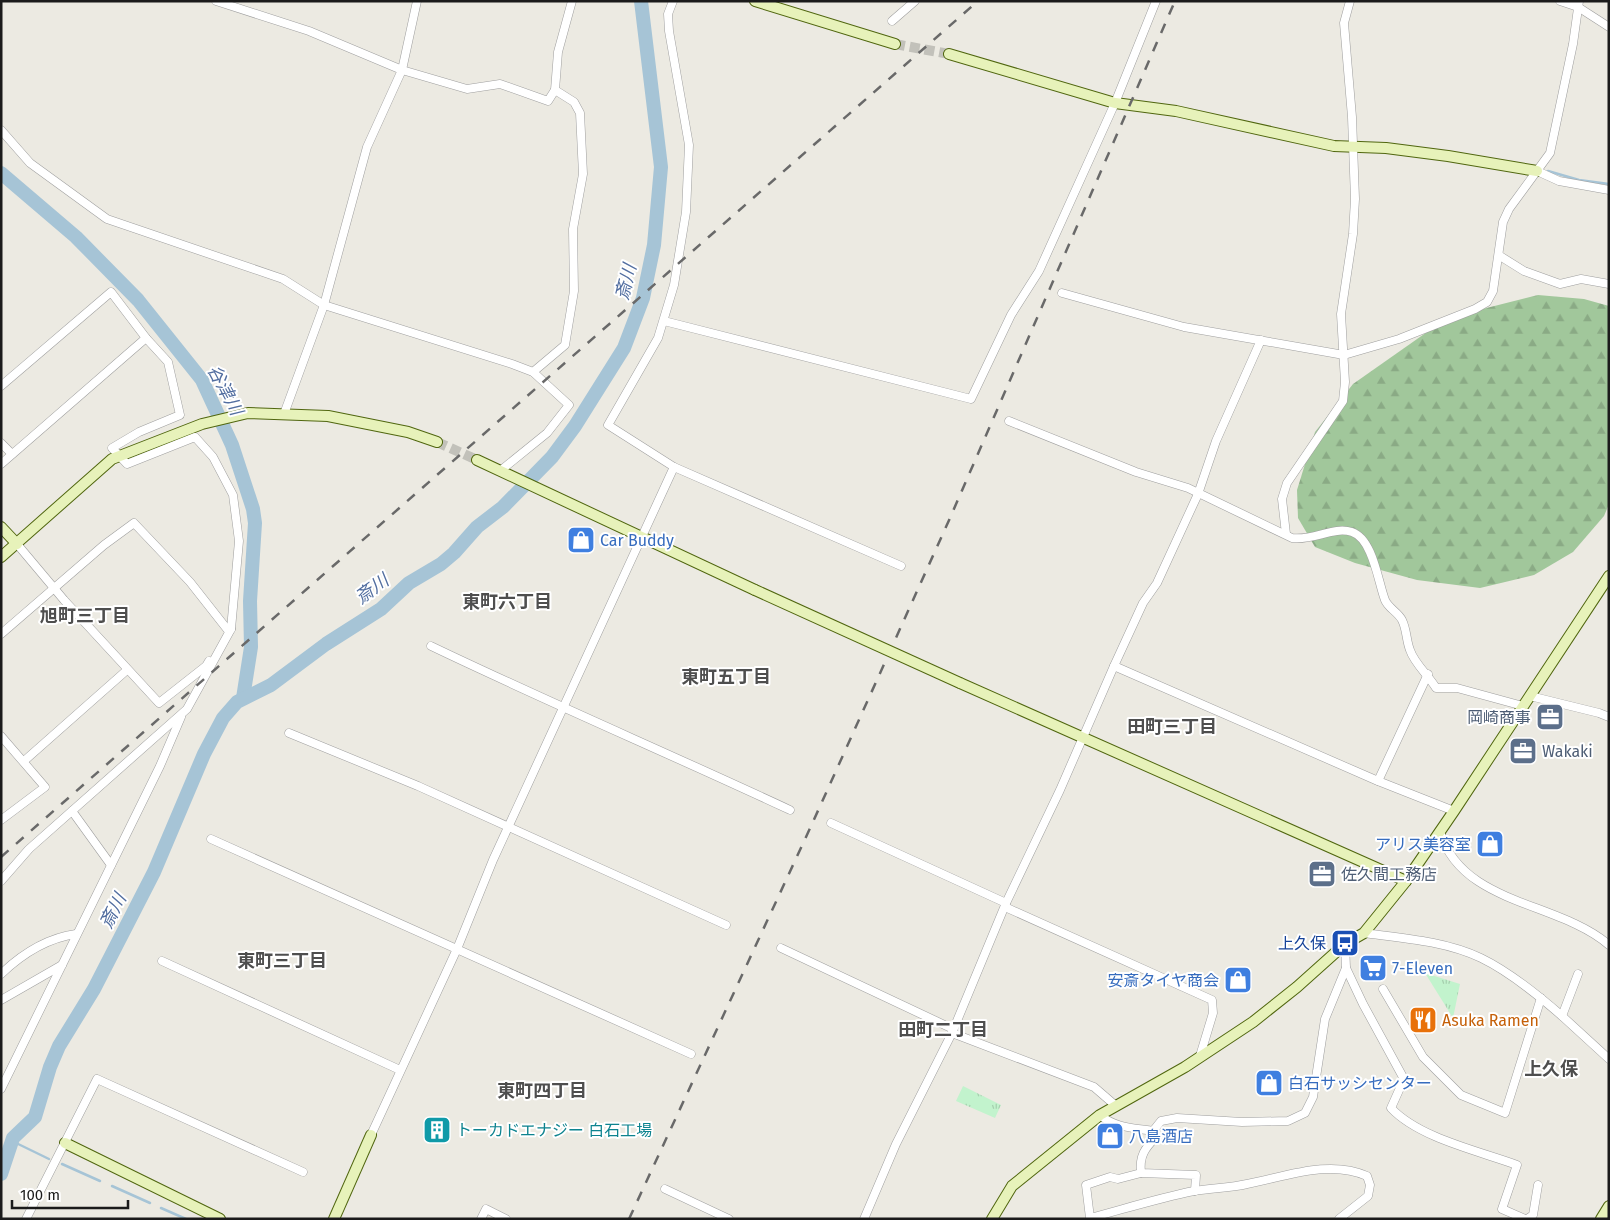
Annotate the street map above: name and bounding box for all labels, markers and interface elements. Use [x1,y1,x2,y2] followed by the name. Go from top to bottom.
[611,260,642,302] water label: 斎川
[203,361,248,421] water label: 谷津川
[566,525,596,555] shop icon: Car Buddy
[600,531,674,550] place label: Car Buddy
[351,568,395,608] water label: 斎川
[462,591,552,613] district label: 東町六丁目
[40,605,130,627] district label: 旭町三丁目
[681,666,771,688] district label: 東町五丁目
[1535,702,1565,732] office icon: 岡崎商事
[1467,708,1531,727] place label: 岡崎商事
[1127,716,1217,738] district label: 田町三丁目
[1508,736,1538,766] office icon: Wakaki
[1542,742,1593,761] place label: Wakaki
[1475,829,1505,859] shop icon: アリス美容室
[1375,835,1471,854] place label: アリス美容室
[1307,859,1337,889] office icon: 佐久間工務店
[1341,865,1437,884] place label: 佐久間工務店
[95,888,132,932] water label: 斎川
[1330,928,1360,958] bus stop icon: 上久保
[1278,934,1326,953] place label: 上久保
[237,950,327,972] district label: 東町三丁目
[1358,953,1388,983] supermarket icon: 7-Eleven
[1392,959,1453,978] place label: 7-Eleven
[1223,965,1253,995] shop icon: 安斎タイヤ商会
[1107,971,1219,990] place label: 安斎タイヤ商会
[1408,1005,1438,1035] restaurant icon: Asuka Ramen
[1442,1011,1539,1030] place label: Asuka Ramen
[898,1019,988,1041] district label: 田町二丁目
[1524,1058,1579,1080] district label: 上久保
[1254,1068,1284,1098] shop icon: 白石サッシセンター
[1288,1074,1432,1093] place label: 白石サッシセンター
[497,1080,587,1102] district label: 東町四丁目
[422,1115,452,1145] building icon: トーカドエナジー 白石工場
[456,1121,652,1140] place label: トーカドエナジー 白石工場
[1095,1121,1125,1151] shop icon: 八島酒店
[1129,1127,1193,1146] place label: 八島酒店
[12,1178,129,1210] scale bar
[20,1186,60,1204] text: 100 m

